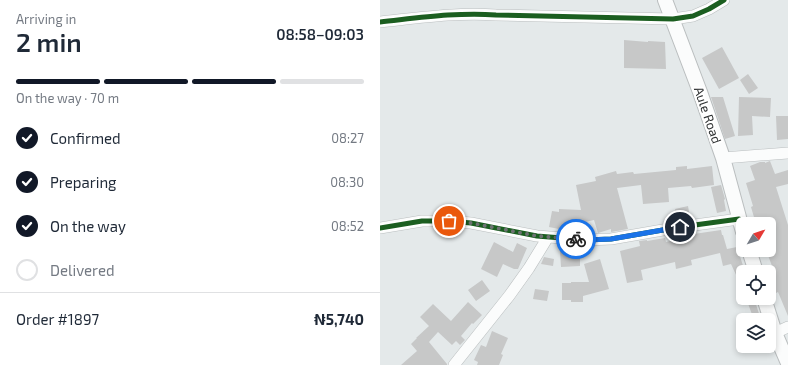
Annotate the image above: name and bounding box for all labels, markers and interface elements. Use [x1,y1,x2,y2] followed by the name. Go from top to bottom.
[16,11,76,27] text: Arriving in
[276,25,364,43] text: 08:58–09:03
[16,26,82,57] text: 2 min
[691,84,725,146] street label: Aule Road
[16,90,119,106] text: On the way · 70 m
[16,127,38,149] icon: check
[50,129,121,147] text: Confirmed
[331,130,364,146] text: 08:27
[16,171,38,193] icon: check
[50,173,116,191] text: Preparing
[330,174,364,190] text: 08:30
[432,204,466,238] pin
[438,210,460,232] icon: bag
[663,210,697,244] pin
[16,215,38,237] icon: check
[669,216,691,238] icon: home
[50,217,126,235] text: On the way
[736,217,776,257] north arrow
[736,217,776,353] map controls
[331,218,364,234] text: 08:52
[556,219,596,259] courier
[565,228,587,250] icon: bike
[50,261,115,279] text: Delivered
[736,265,776,305] button: locate
[16,310,99,328] text: Order #1897
[314,310,364,328] text: ₦5,740
[736,313,776,353] button: layers

